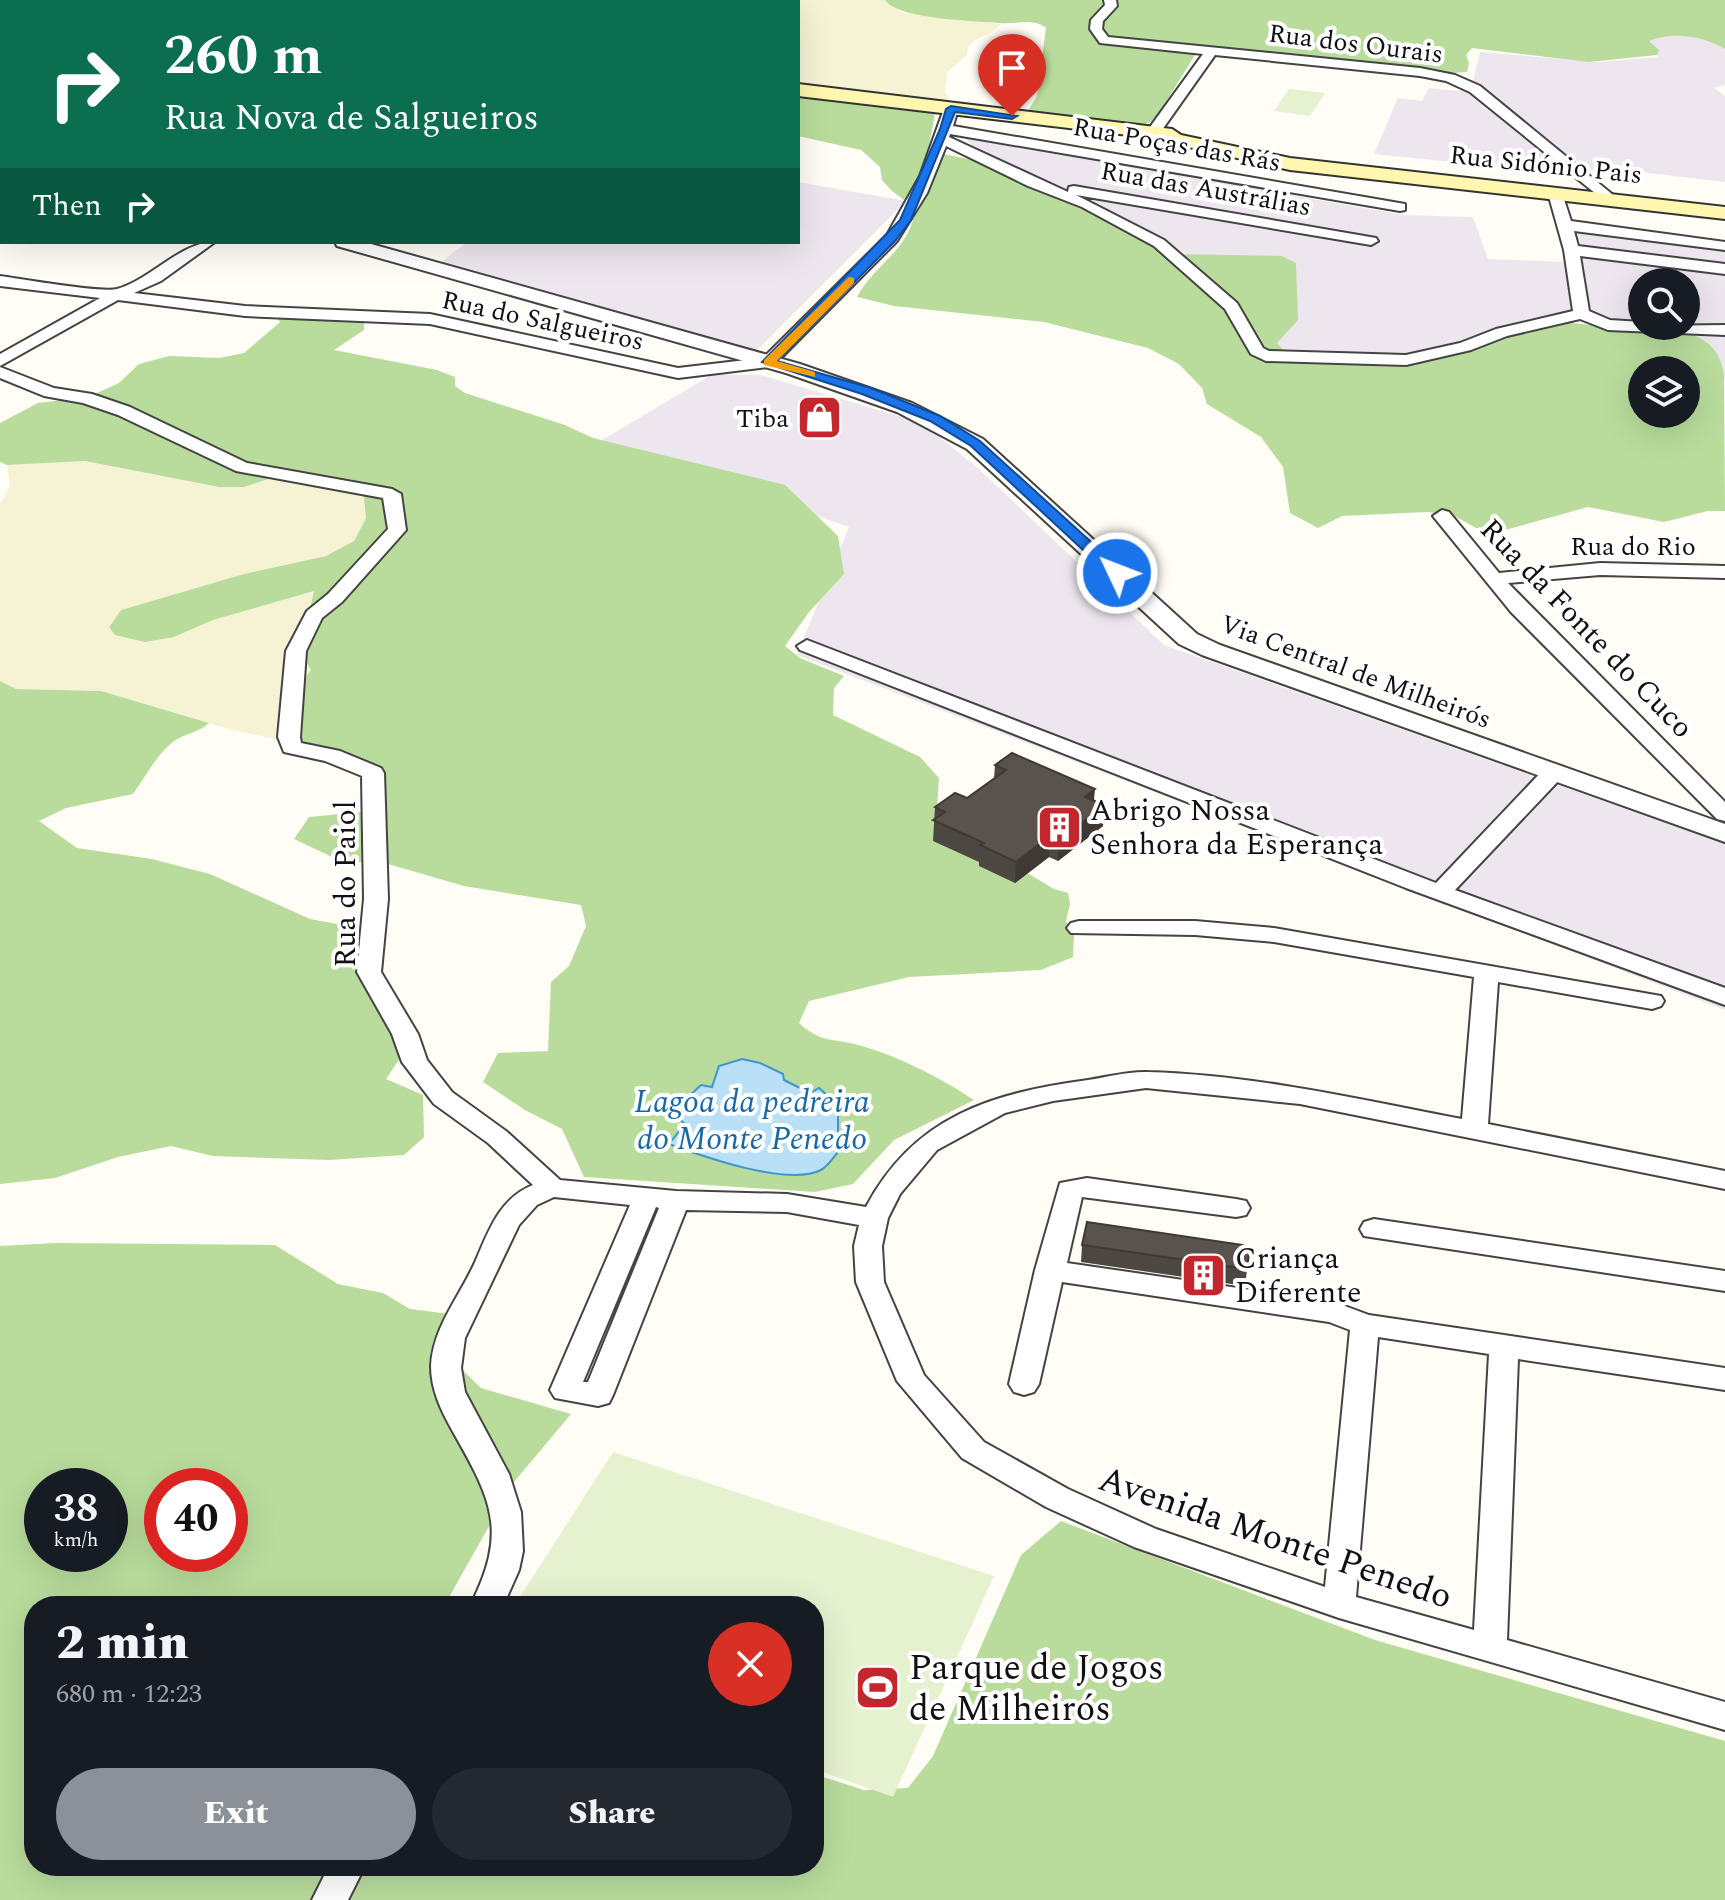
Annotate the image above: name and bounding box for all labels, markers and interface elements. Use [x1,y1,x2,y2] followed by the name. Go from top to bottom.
[1266,13,1445,75] street label: Rua dos Ourais
[164,14,323,99] text: 260 m
[32,32,136,136] icon: right
[978,34,1046,116] pin
[990,46,1034,90] icon: arrive
[164,91,539,146] text: Rua Nova de Salgueiros
[1070,107,1284,183] street label: Rua Poças das Rás
[1448,135,1644,195] street label: Rua Sidónio Pais
[1098,151,1314,227] street label: Rua das Austrálias
[32,183,102,229] text: Then
[118,184,162,228] icon: right
[1628,268,1700,428] map controls
[1628,268,1700,340] button: search
[438,280,648,362] street label: Rua do Salgueiros
[1628,356,1700,428] button: layers
[796,394,844,442] shop icon: Tiba
[736,399,789,439] place label: Tiba
[1469,508,1704,749] street label: Rua da Fonte do Cuco
[1570,527,1696,567] street label: Rua do Rio
[1075,531,1159,615] position arrow
[1215,604,1497,740] street label: Via Central de Milheirós
[1090,788,1383,868] place label: Abrigo Nossa Senhora da Esperança
[323,801,369,967] street label: Rua do Paiol
[1035,803,1083,851] building icon: Abrigo Nossa Senhora da Esperança
[634,1078,870,1164] water label: Lagoa da pedreira do Monte Penedo
[1235,1236,1361,1316] place label: Criança Diferente
[1180,1251,1228,1299] building icon: Criança Diferente
[1091,1452,1459,1625] street label: Avenida Monte Penedo
[144,1468,248,1572] speed limit sign: 40
[54,1479,98,1540] text: 38
[54,1525,99,1555] text: km/h
[56,1607,189,1680] text: 2 min
[708,1622,792,1706] button: close
[909,1641,1163,1737] place label: Parque de Jogos de Milheirós
[854,1663,902,1711] sports icon: Parque de Jogos de Milheirós
[56,1674,202,1714] text: 680 m · 12:23
[56,1768,416,1860] button: Exit
[432,1768,792,1860] button: Share

